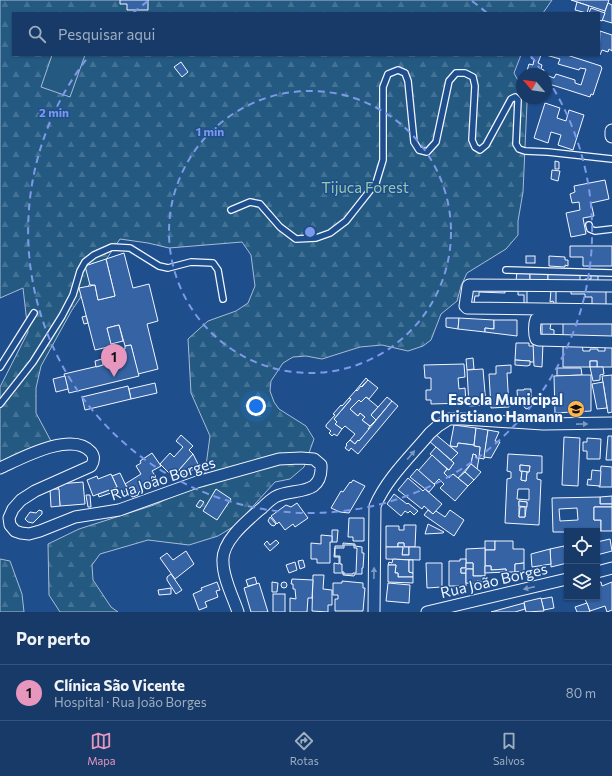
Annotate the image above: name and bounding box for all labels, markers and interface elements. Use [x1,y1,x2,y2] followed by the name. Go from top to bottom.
[12,12,600,56] search box
[26,23,48,45] icon: search
[58,25,155,43] text: Pesquisar aqui
[516,68,552,104] north arrow
[39,105,69,119] text: 2 min
[196,124,224,138] text: 1 min
[321,178,409,196] park label: Tijuca Forest
[303,225,317,239] centre of rings
[101,344,127,377] pin: 1
[430,390,563,425] place label: Escola Municipal Christiano Hamann
[246,396,266,416] your location
[566,399,586,419] school or university icon: Escola Municipal Christiano Hamann
[576,421,589,427] one-way arrow
[407,450,416,460] one-way arrow
[108,453,218,504] street label: Rua João Borges
[564,528,600,600] map controls
[564,528,600,564] button: locate
[438,559,549,601] street label: Rua João Borges
[564,564,600,600] button: layers
[371,566,377,579] one-way arrow
[523,585,535,591] one-way arrow
[16,628,91,649] text: Por perto
[54,676,185,694] text: Clínica São Vicente
[26,685,32,701] text: 1
[566,685,596,701] text: 80 m
[54,694,207,710] text: Hospital · Rua João Borges
[87,730,116,767] tab: Mapa
[290,730,319,767] tab: Rotas
[493,730,525,767] tab: Salvos

